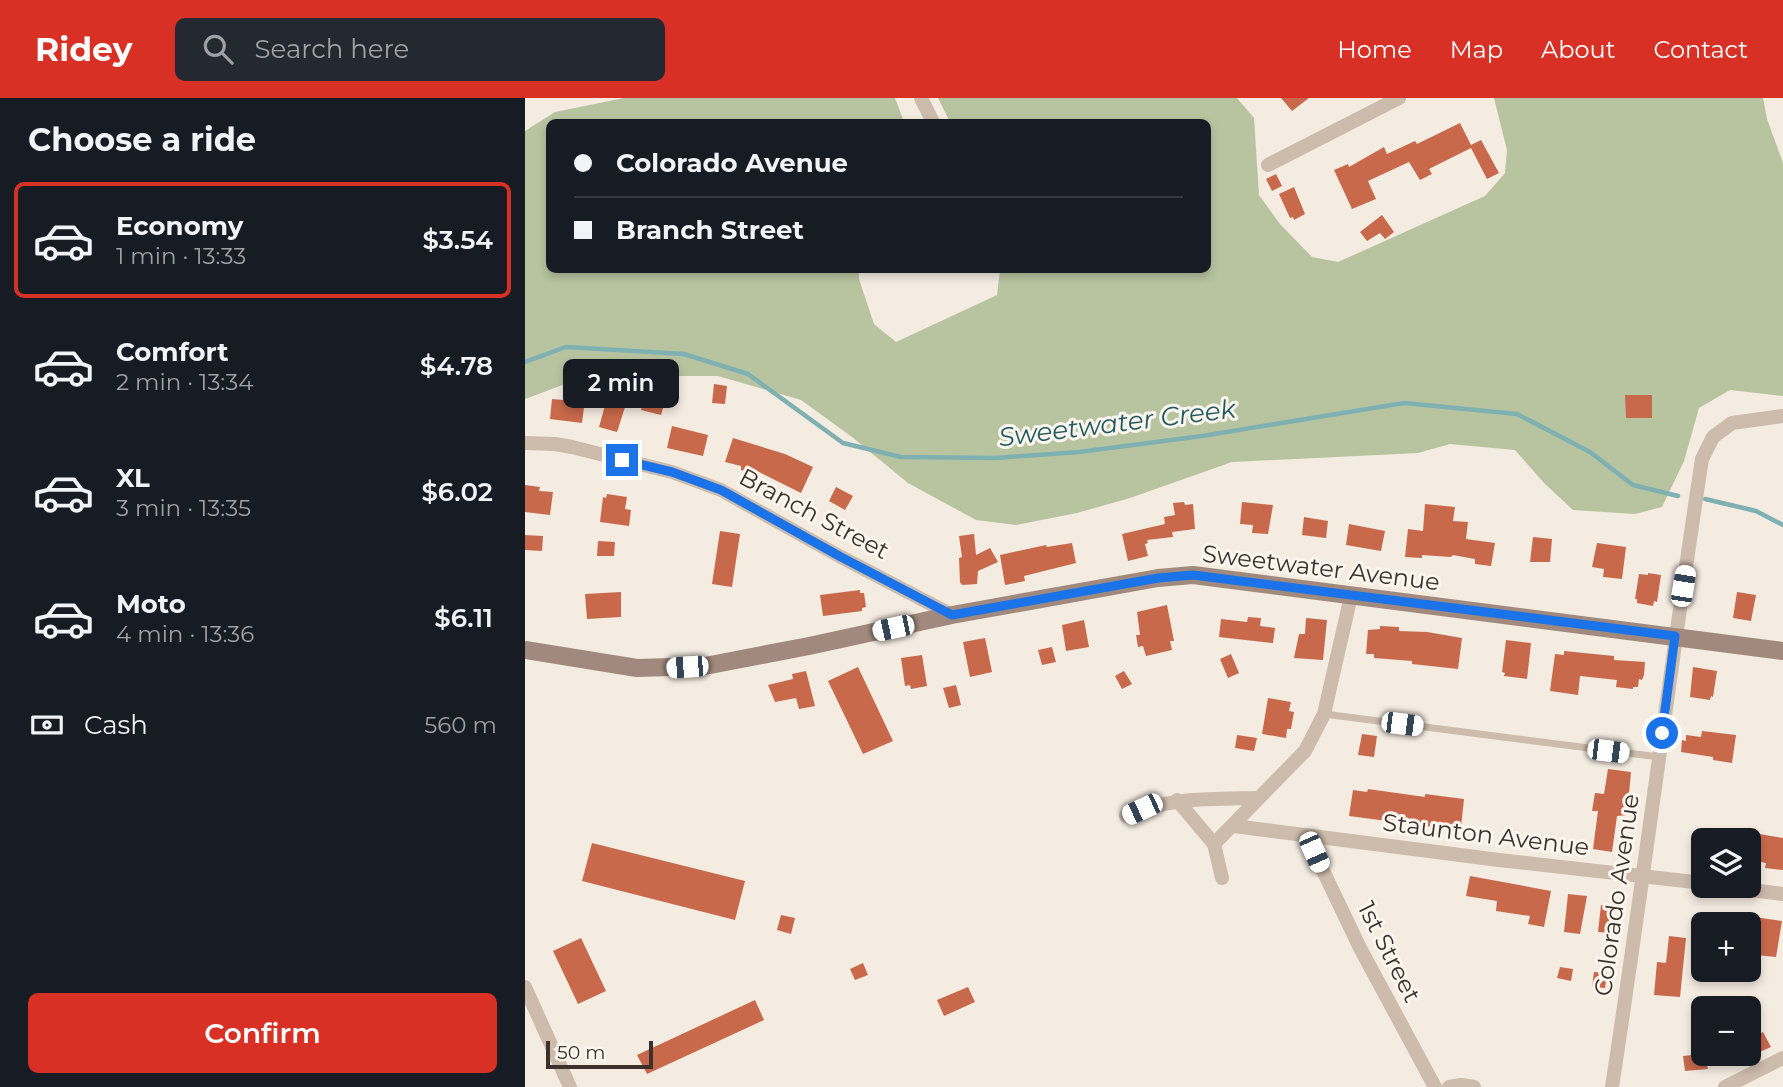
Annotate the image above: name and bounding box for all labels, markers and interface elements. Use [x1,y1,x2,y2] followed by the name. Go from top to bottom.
[175,18,665,81] search box
[35,29,133,69] text: Ridey
[199,30,237,68] icon: search
[255,33,409,65] text: Search here
[1337,35,1412,64] text: Home
[1450,35,1503,64] text: Map
[1541,35,1615,64] text: About
[1653,35,1748,64] text: Contact
[28,120,256,159] text: Choose a ride
[616,147,848,179] text: Colorado Avenue
[32,209,95,272] icon: car
[116,210,243,242] text: Economy
[616,214,804,246] text: Branch Street
[422,224,493,256] text: $3.54
[116,242,246,270] text: 1 min · 13:33
[32,335,95,398] icon: car
[116,336,228,368] text: Comfort
[420,350,493,382] text: $4.78
[564,358,680,408] callout: 2 min
[116,368,253,396] text: 2 min · 13:34
[588,369,654,397] text: 2 min
[997,392,1239,453] water label: Sweetwater Creek
[606,444,638,476] route end
[32,461,95,524] icon: car
[116,462,150,494] text: XL
[734,462,894,565] street label: Branch Street
[421,476,493,508] text: $6.02
[116,494,251,522] text: 3 min · 13:35
[1201,539,1441,596] street label: Sweetwater Avenue
[1670,564,1697,608] car
[32,587,95,650] icon: car
[116,588,186,620] text: Moto
[434,602,493,634] text: $6.11
[871,613,916,643] car
[116,620,254,648] text: 4 min · 13:36
[666,655,709,679] car
[28,706,66,744] icon: cash
[84,709,148,741] text: Cash
[424,711,497,739] text: 560 m
[1380,711,1425,737] car
[1646,717,1678,749] route start
[1586,738,1631,764] car
[1119,791,1166,827] car
[1588,792,1645,998] street label: Colorado Avenue
[1381,807,1591,862] street label: Staunton Avenue
[1691,828,1761,1066] map controls
[1691,828,1761,898] button: layers
[1296,829,1333,875] car
[1352,897,1427,1007] street label: 1st Street
[1691,912,1761,982] button: +
[28,993,497,1073] button: Confirm
[1691,996,1761,1066] button: −
[546,1038,653,1070] scale bar
[557,1041,605,1064] text: 50 m

